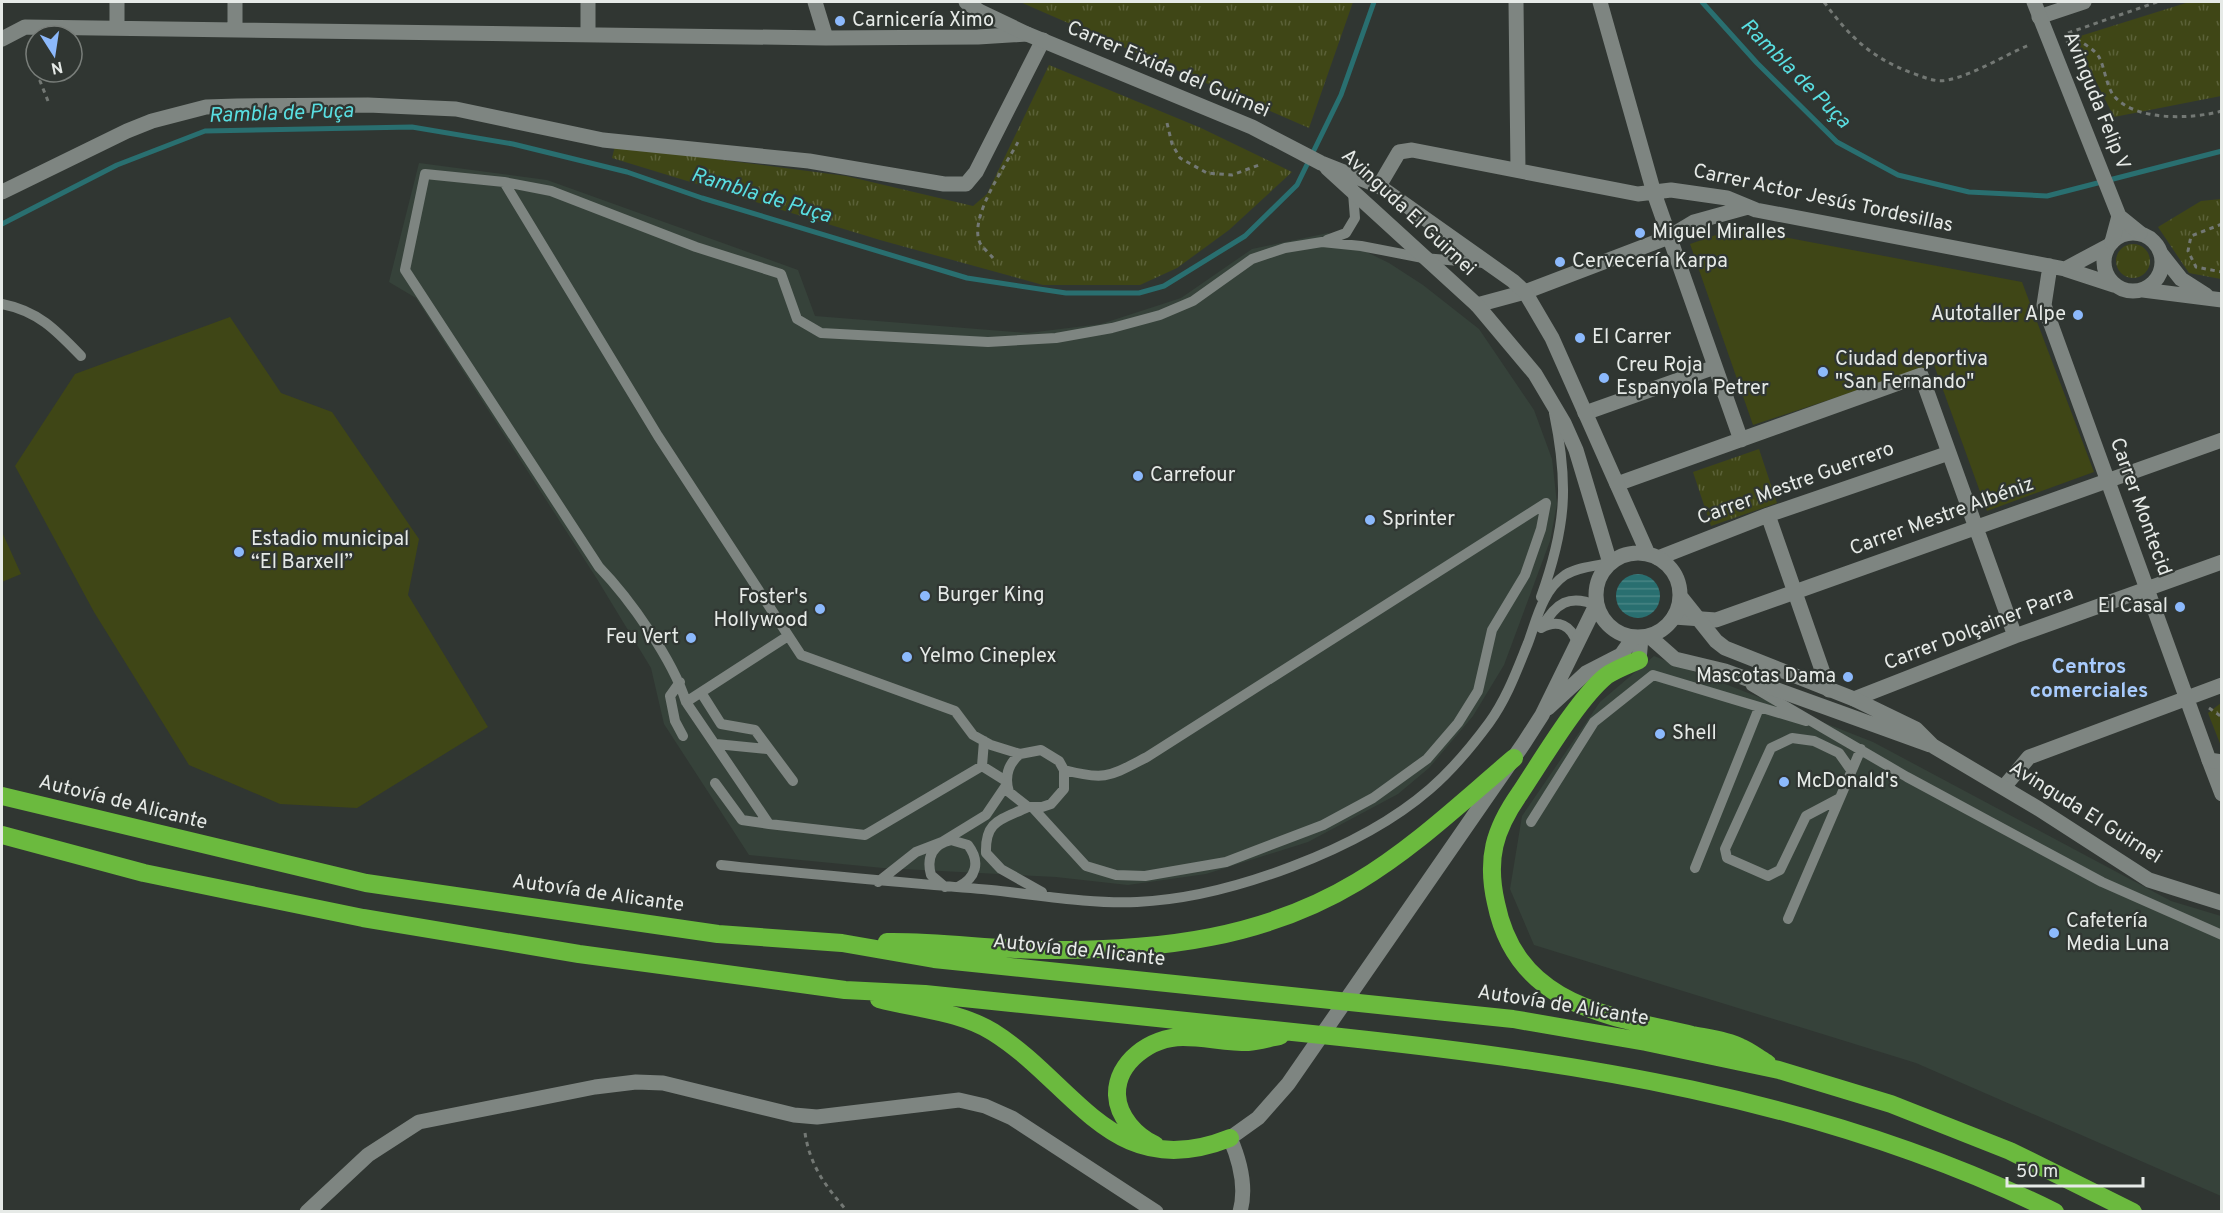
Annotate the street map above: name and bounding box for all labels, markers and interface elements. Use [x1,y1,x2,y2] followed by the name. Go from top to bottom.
[852,8,994,34] place label: Carnicería Ximo
[1734,13,1856,135] water label: Rambla de Puça
[833,14,847,28] marker: Carnicería Ximo
[1062,15,1274,125] street label: Carrer Eixida del Guirnei
[24,24,84,84] north arrow
[2056,28,2136,174] street label: Avinguda Felip V
[49,56,64,78] text: N
[208,98,354,130] water label: Rambla de Puça
[1335,144,1481,282] street label: Avinguda El Guirnei
[1690,159,1956,239] street label: Carrer Actor Jesús Tordesillas
[688,162,834,230] water label: Rambla de Puça
[1652,220,1786,246] place label: Miguel Miralles
[1633,226,1647,240] marker: Miguel Miralles
[1572,249,1728,275] place label: Cervecería Karpa
[1553,255,1567,269] marker: Cervecería Karpa
[1931,302,2066,328] place label: Autotaller Alpe
[2071,308,2085,322] marker: Autotaller Alpe
[1592,325,1672,351] place label: El Carrer
[1573,331,1587,345] marker: El Carrer
[1835,347,1988,396] place label: Ciudad deportiva "San Fernando"
[1616,353,1769,402] place label: Creu Roja Espanyola Petrer
[1816,365,1830,379] marker: Ciudad deportiva "San Fernando"
[1597,371,1611,385] marker: Creu Roja Espanyola Petrer
[2103,434,2177,580] street label: Carrer Montecid
[1694,436,1898,532] street label: Carrer Mestre Guerrero
[1150,463,1236,489] place label: Carrefour
[1131,469,1145,483] marker: Carrefour
[1846,472,2038,562] street label: Carrer Mestre Albéniz
[1382,507,1455,533] place label: Sprinter
[1363,513,1377,527] marker: Sprinter
[251,527,409,576] place label: Estadio municipal “El Barxell”
[232,545,246,559] marker: Estadio municipal “El Barxell”
[1881,581,2077,677] street label: Carrer Dolçainer Parra
[937,583,1045,609] place label: Burger King
[713,585,808,634] place label: Foster's Hollywood
[918,589,932,603] marker: Burger King
[2098,594,2168,620] place label: El Casal
[2173,600,2187,614] marker: El Casal
[813,602,827,616] marker: Foster's Hollywood
[606,625,679,651] place label: Feu Vert
[684,631,698,645] marker: Feu Vert
[919,644,1057,670] place label: Yelmo Cineplex
[900,650,914,664] marker: Yelmo Cineplex
[2030,654,2148,705] district label: Centros comerciales
[1696,664,1836,690] place label: Mascotas Dama
[1841,670,1855,684] marker: Mascotas Dama
[1672,721,1717,747] place label: Shell
[1653,727,1667,741] marker: Shell
[2004,755,2166,871] street label: Avinguda El Guirnei
[36,769,210,837] street label: Autovía de Alicante
[1796,769,1899,795] place label: McDonald's
[1777,775,1791,789] marker: McDonald's
[510,869,686,919] street label: Autovía de Alicante
[2066,909,2169,958] place label: Cafetería Media Luna
[2047,926,2061,940] marker: Cafetería Media Luna
[992,929,1166,973] street label: Autovía de Alicante
[1475,980,1651,1032] street label: Autovía de Alicante
[2007,1150,2144,1188] scale bar
[2016,1161,2058,1184] text: 50 m

